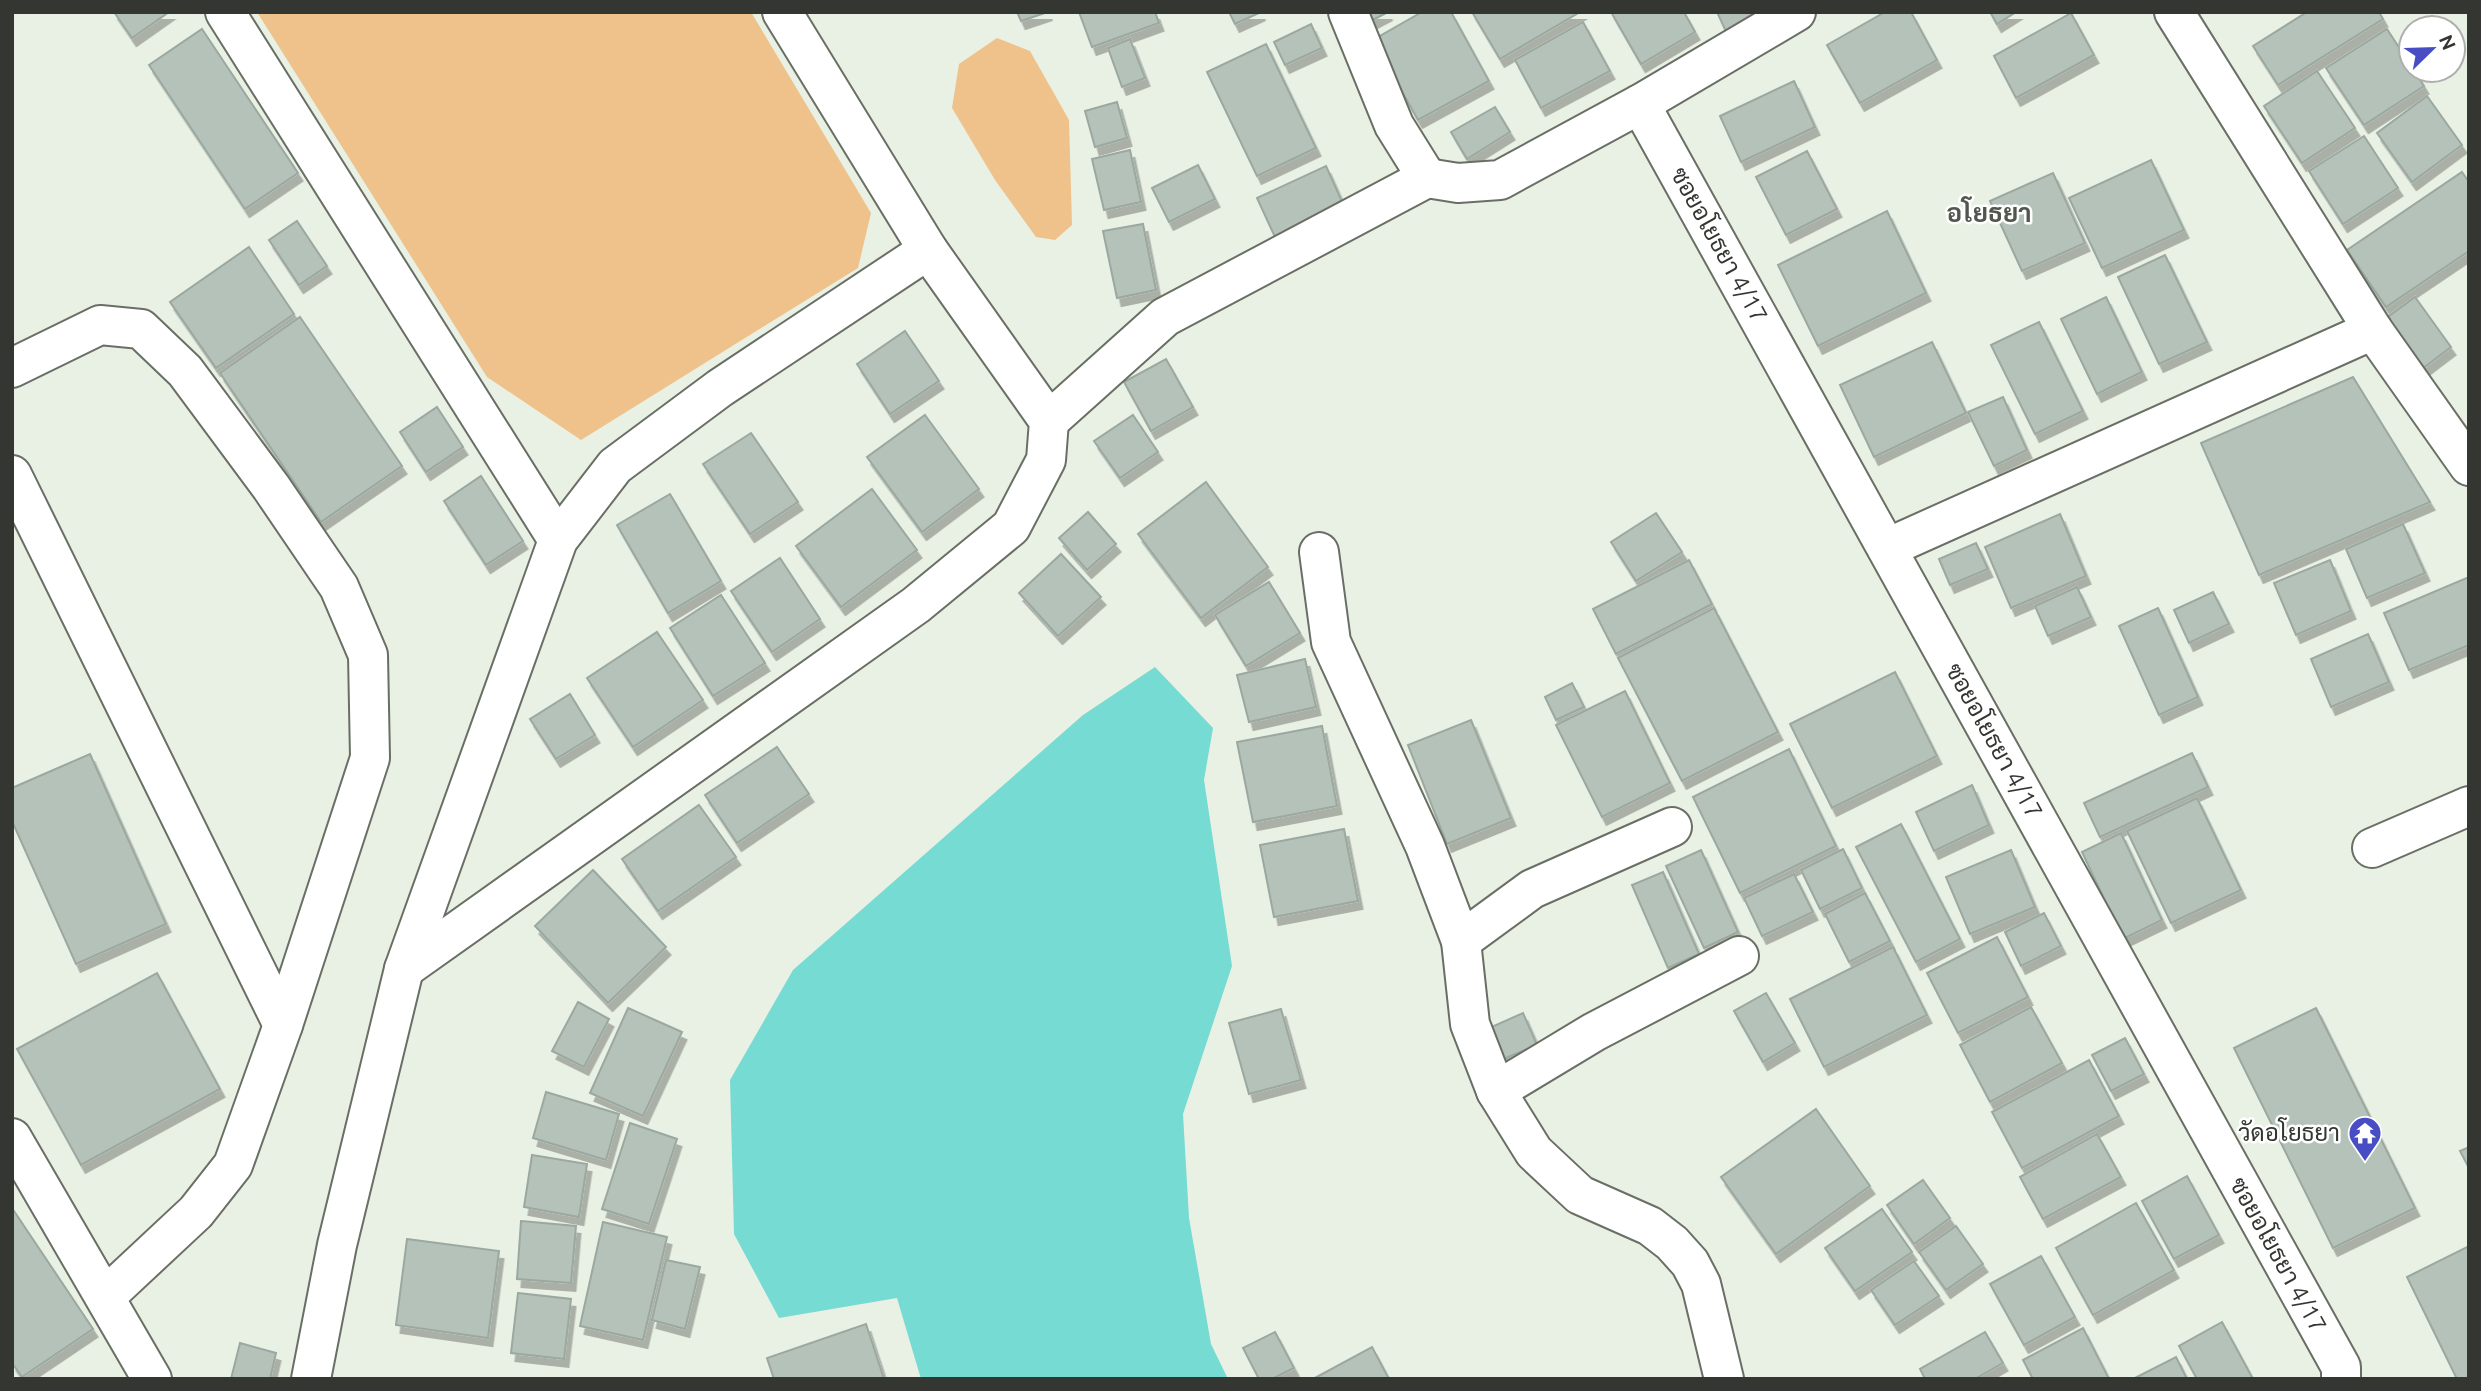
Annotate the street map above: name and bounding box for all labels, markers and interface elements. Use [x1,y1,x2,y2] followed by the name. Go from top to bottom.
[2397,14,2467,84] north arrow
[2435,32,2461,53] text: N
[1666,162,1775,327] street label: ซอยอโยธยา 4/17
[1946,196,2032,227] district label: อโยธยา
[1941,658,2050,823] street label: ซอยอโยธยา 4/17
[2346,1114,2384,1163] temple icon: วัดอโยธยา
[2238,1117,2340,1146] place label: วัดอโยธยา
[2225,1172,2334,1337] street label: ซอยอโยธยา 4/17

